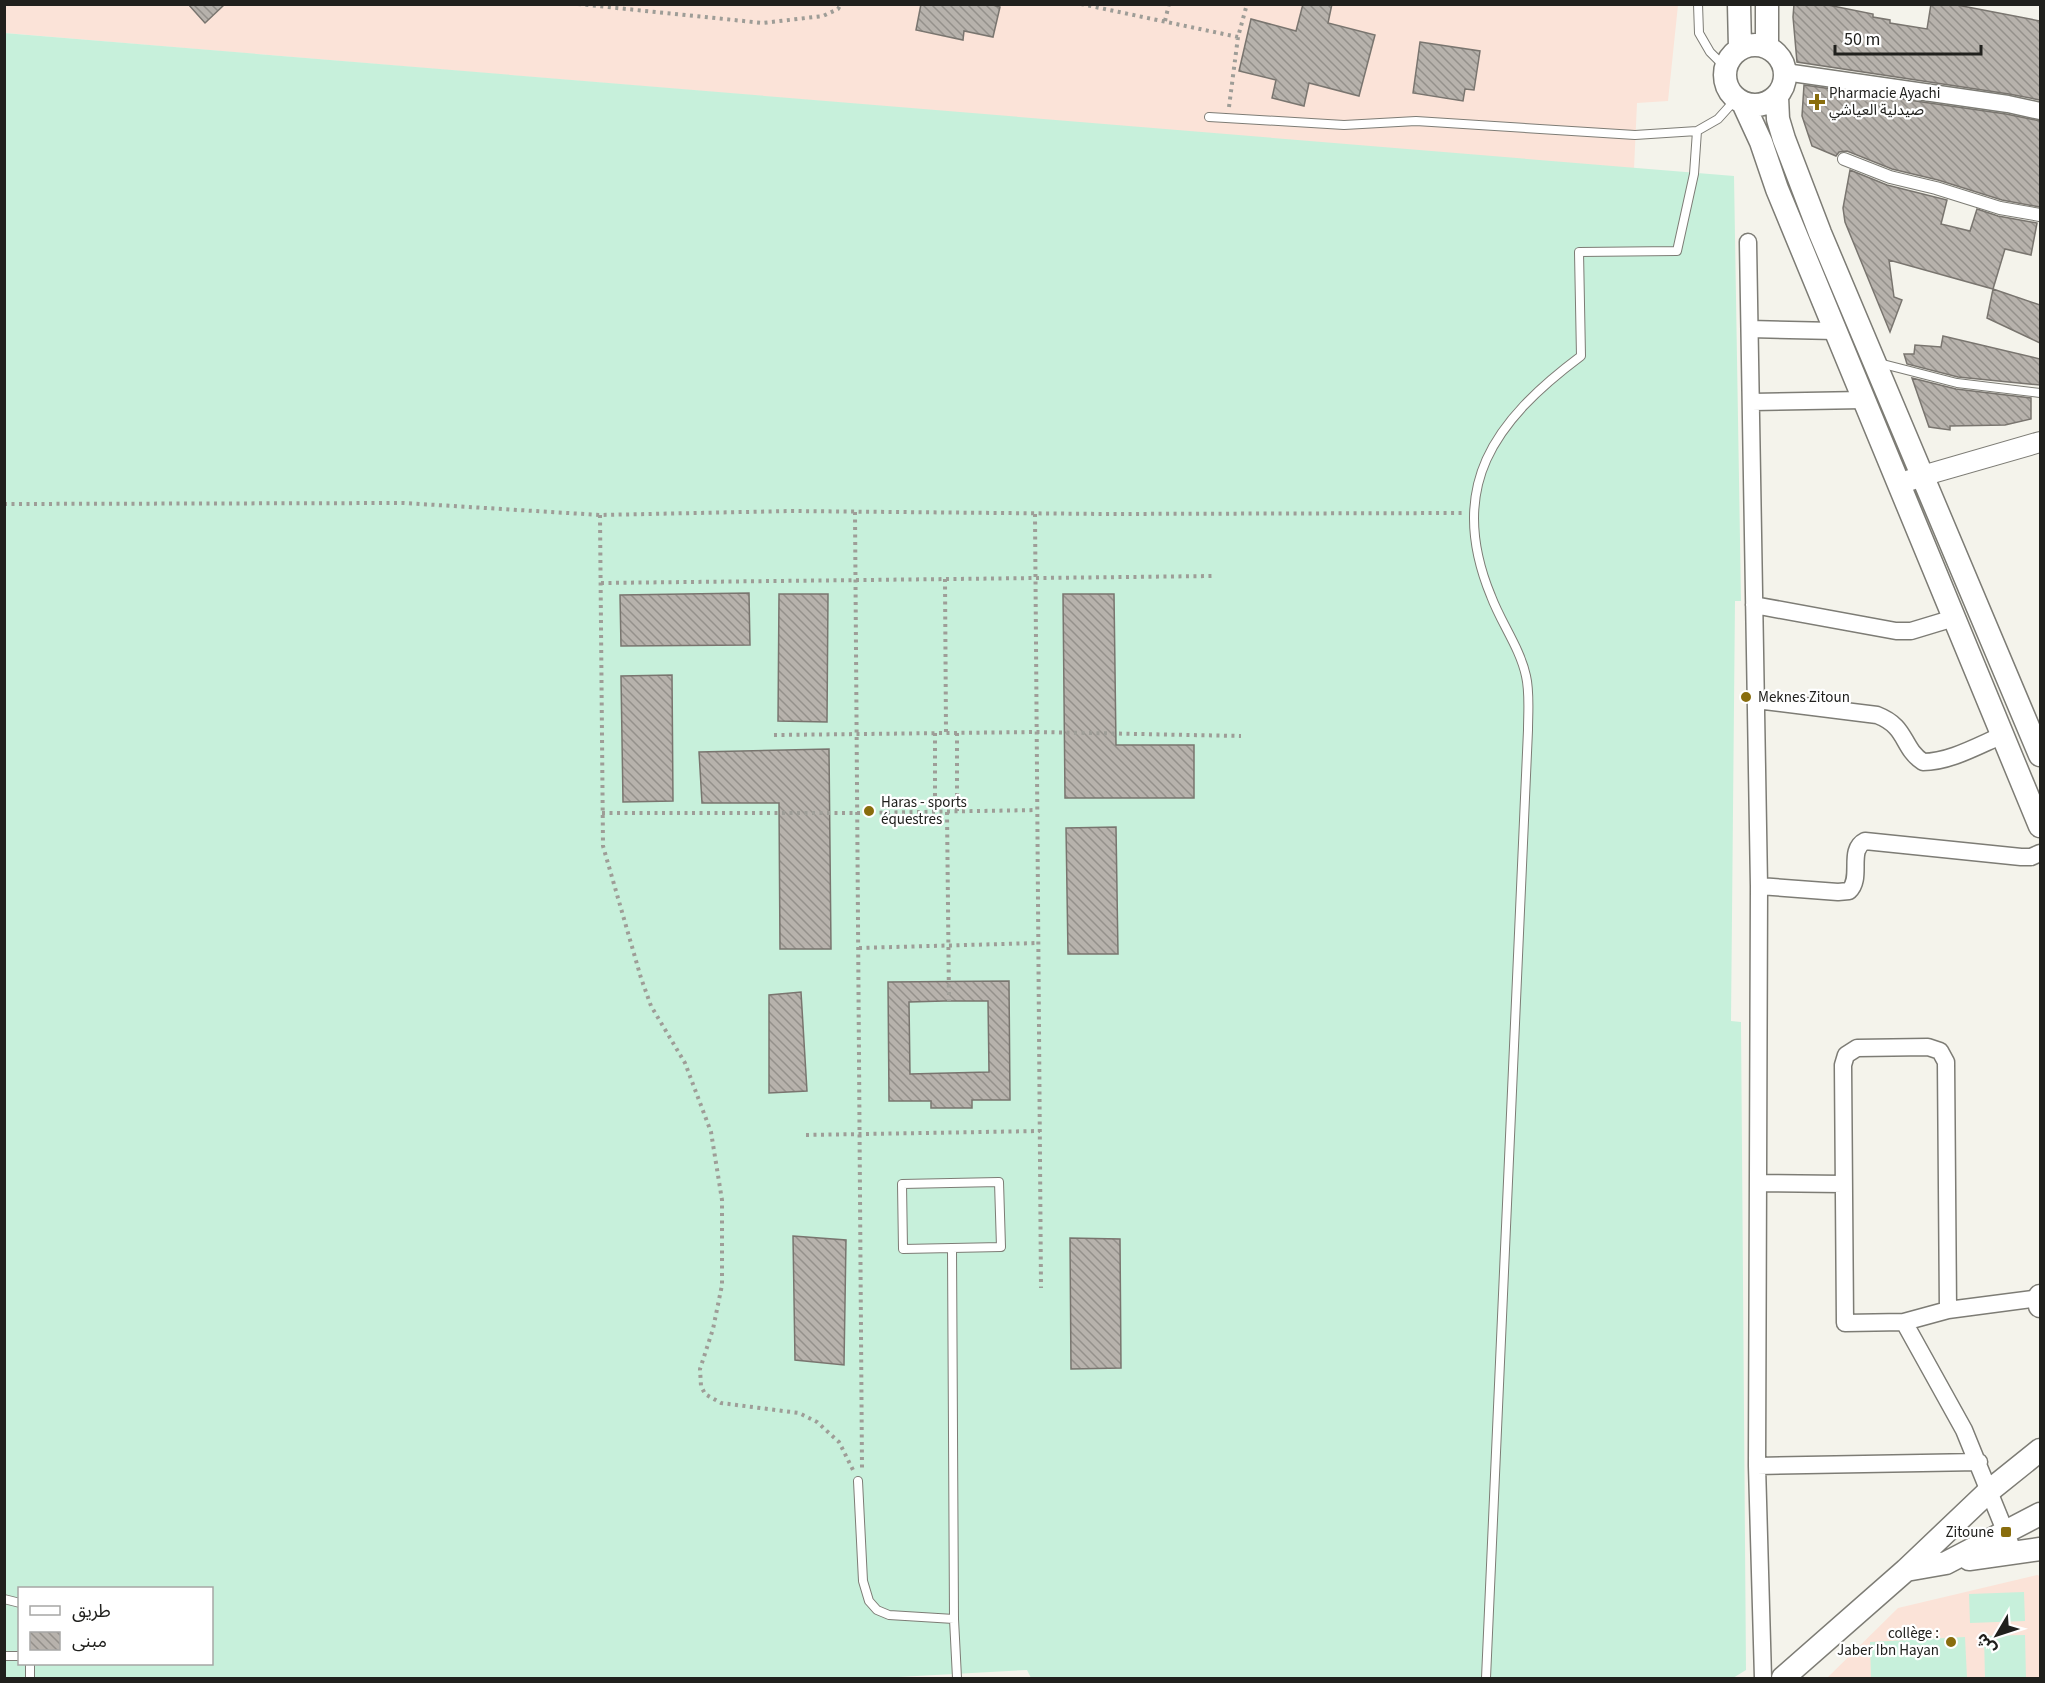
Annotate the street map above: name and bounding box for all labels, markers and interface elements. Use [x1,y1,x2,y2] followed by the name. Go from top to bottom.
[1835,18,1980,56] scale bar
[1844,27,1880,52] text: 50 m
[1829,83,1940,121] place label: Pharmacie Ayachi صيدلية العياشي
[1810,95,1824,109] marker: Pharmacie Ayachi صيدلية العياشي
[1758,687,1850,708] place label: Meknes Zitoun
[1739,690,1753,704] marker: Meknes Zitoun
[881,792,967,830] place label: Haras - sports équestres
[862,804,876,818] marker: Haras - sports équestres
[1945,1522,1994,1543] place label: Zitoune
[1999,1525,2013,1539] marker: Zitoune
[18,1587,213,1665] legend
[72,1599,111,1624] text: طريق
[1967,1605,2027,1665] north arrow
[1837,1623,1939,1661] place label: collège : Jaber Ibn Hayan
[1971,1628,2002,1659] text: ش
[72,1629,107,1654] text: مبنى
[1944,1635,1958,1649] marker: collège : Jaber Ibn Hayan

